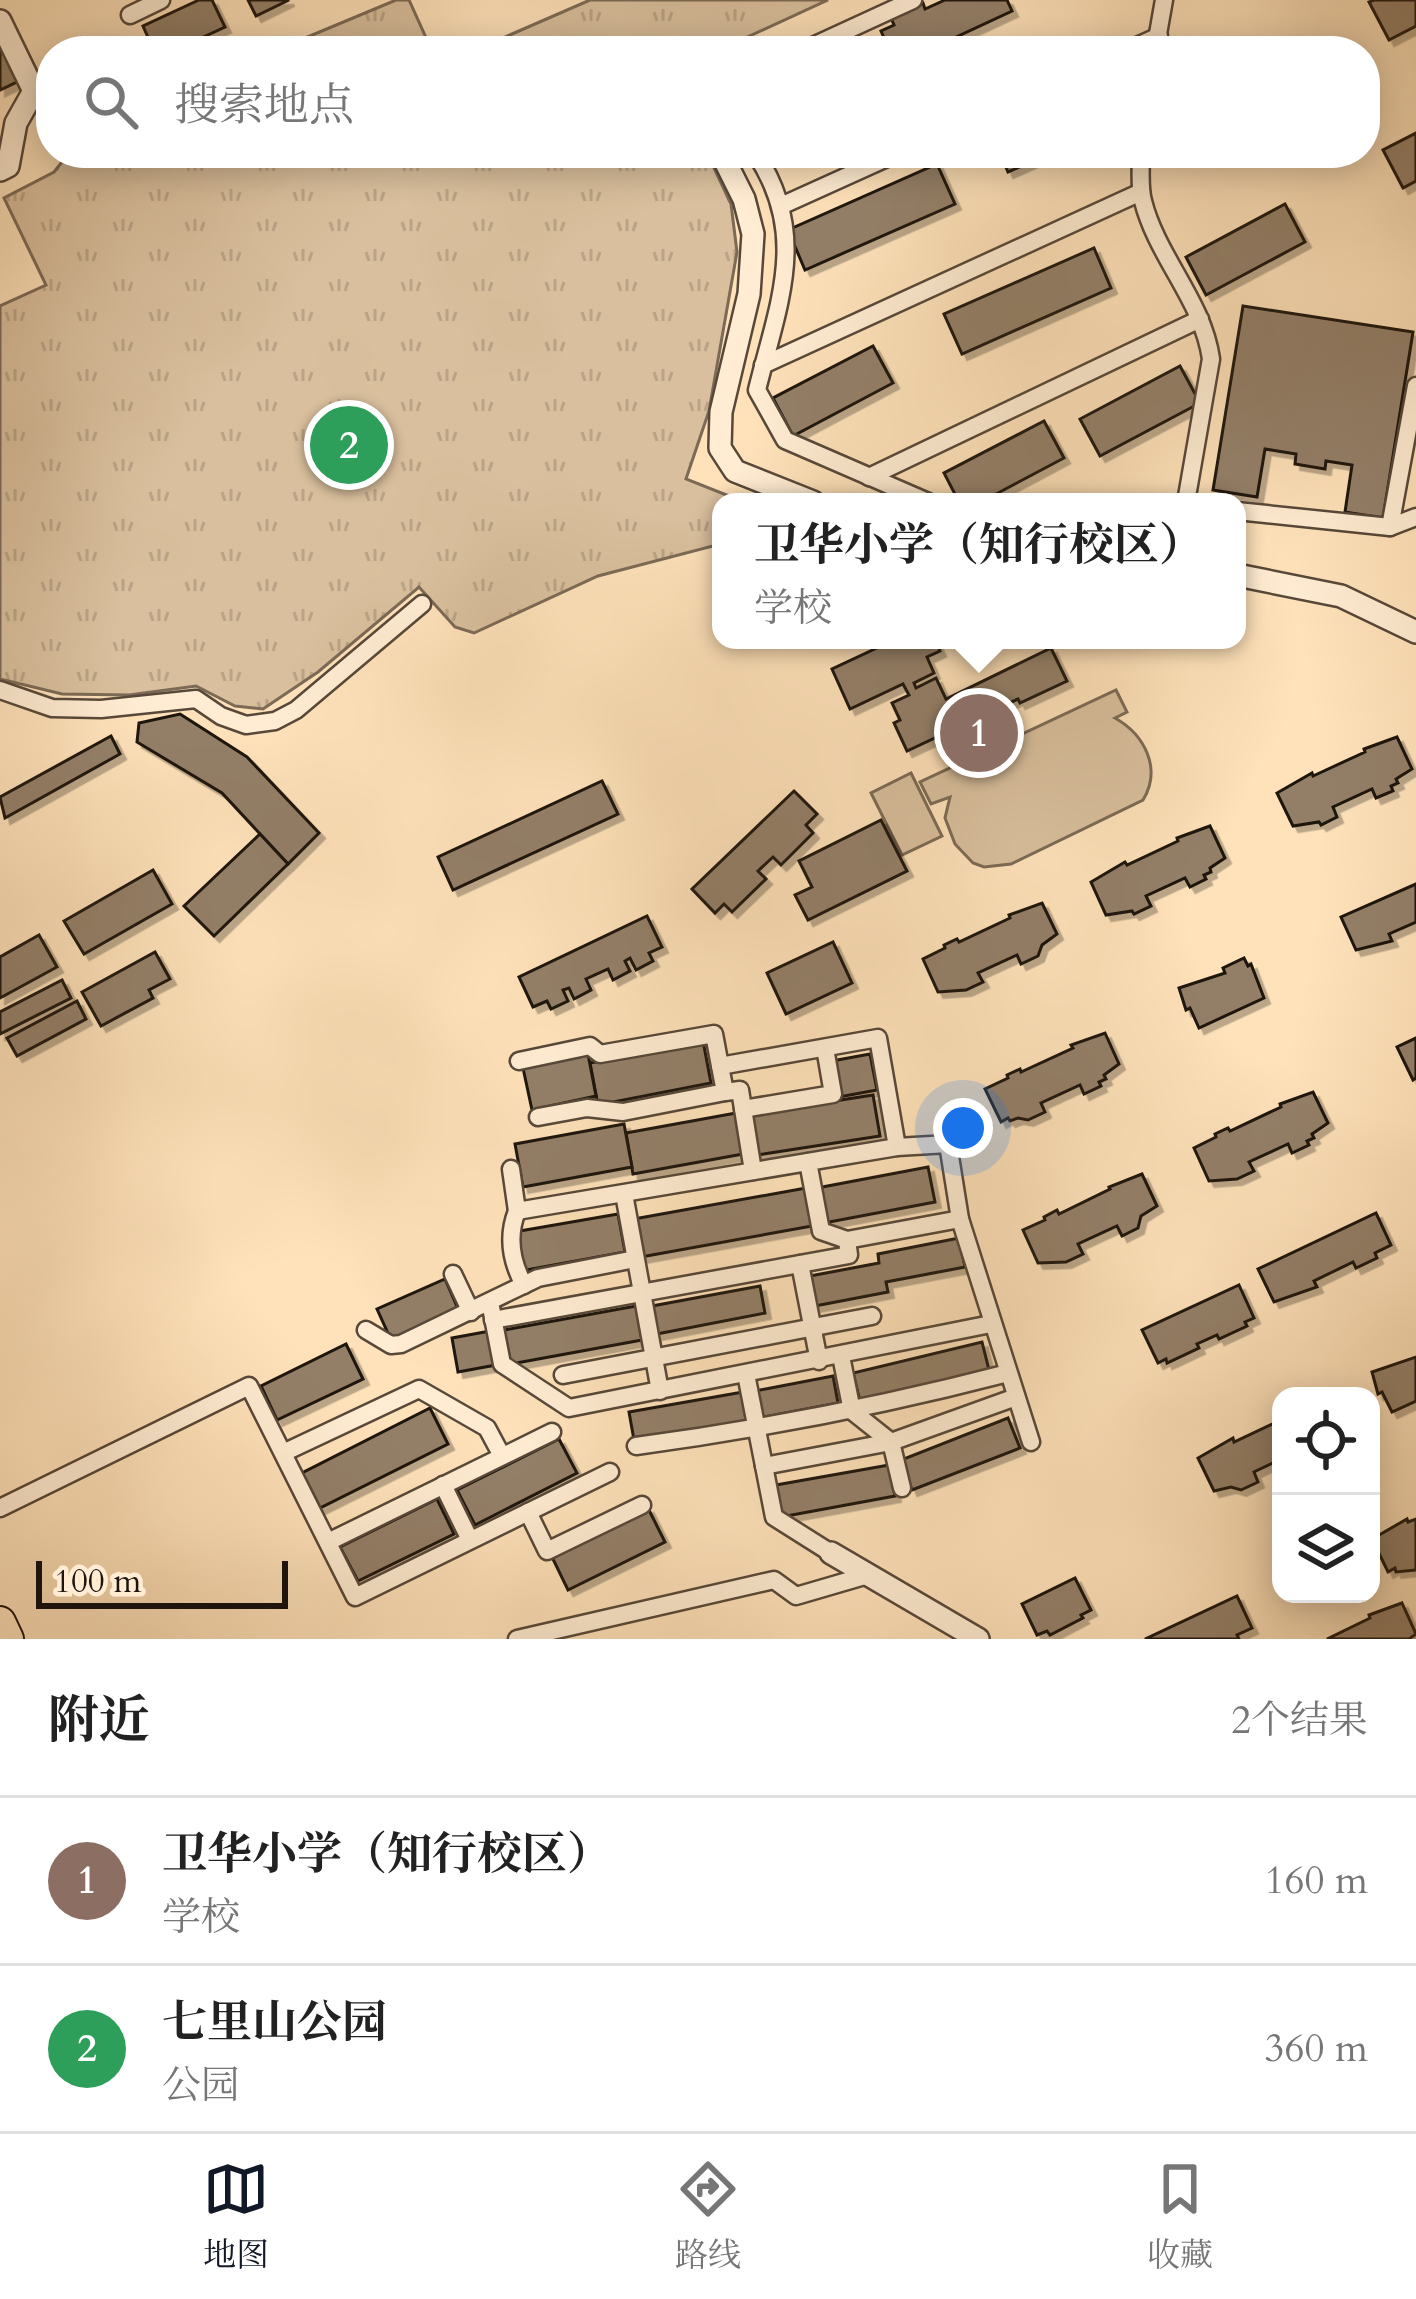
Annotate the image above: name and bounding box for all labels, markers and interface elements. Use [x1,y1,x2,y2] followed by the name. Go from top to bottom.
[36,36,1380,168] search box
[78,69,144,135] icon: search
[174,75,354,136] text: 搜索地点
[310,400,388,490] pin: 2
[712,493,1246,649] popup
[754,515,1204,576] text: 卫华小学（知行校区）
[754,582,832,635] text: 学校
[940,688,1018,778] pin: 1
[933,1098,993,1158] your location
[1272,1387,1380,1603] map controls
[1272,1387,1380,1495] button: locate
[1272,1495,1380,1603] button: layers
[36,1555,288,1608] scale bar
[54,1559,141,1604] text: 100 m
[48,1686,150,1756] text: 附近
[1231,1694,1368,1747] text: 2个结果
[162,1824,612,1885] text: 卫华小学（知行校区）
[77,1854,97,1907] text: 1
[1265,1854,1368,1907] text: 160 m
[162,1891,240,1944] text: 学校
[162,1992,387,2053] text: 七里山公园
[77,2022,97,2075] text: 2
[1265,2022,1368,2075] text: 360 m
[162,2059,240,2112] text: 公园
[203,2156,269,2278] tab: 地图
[675,2156,741,2278] tab: 路线
[1147,2156,1213,2278] tab: 收藏

